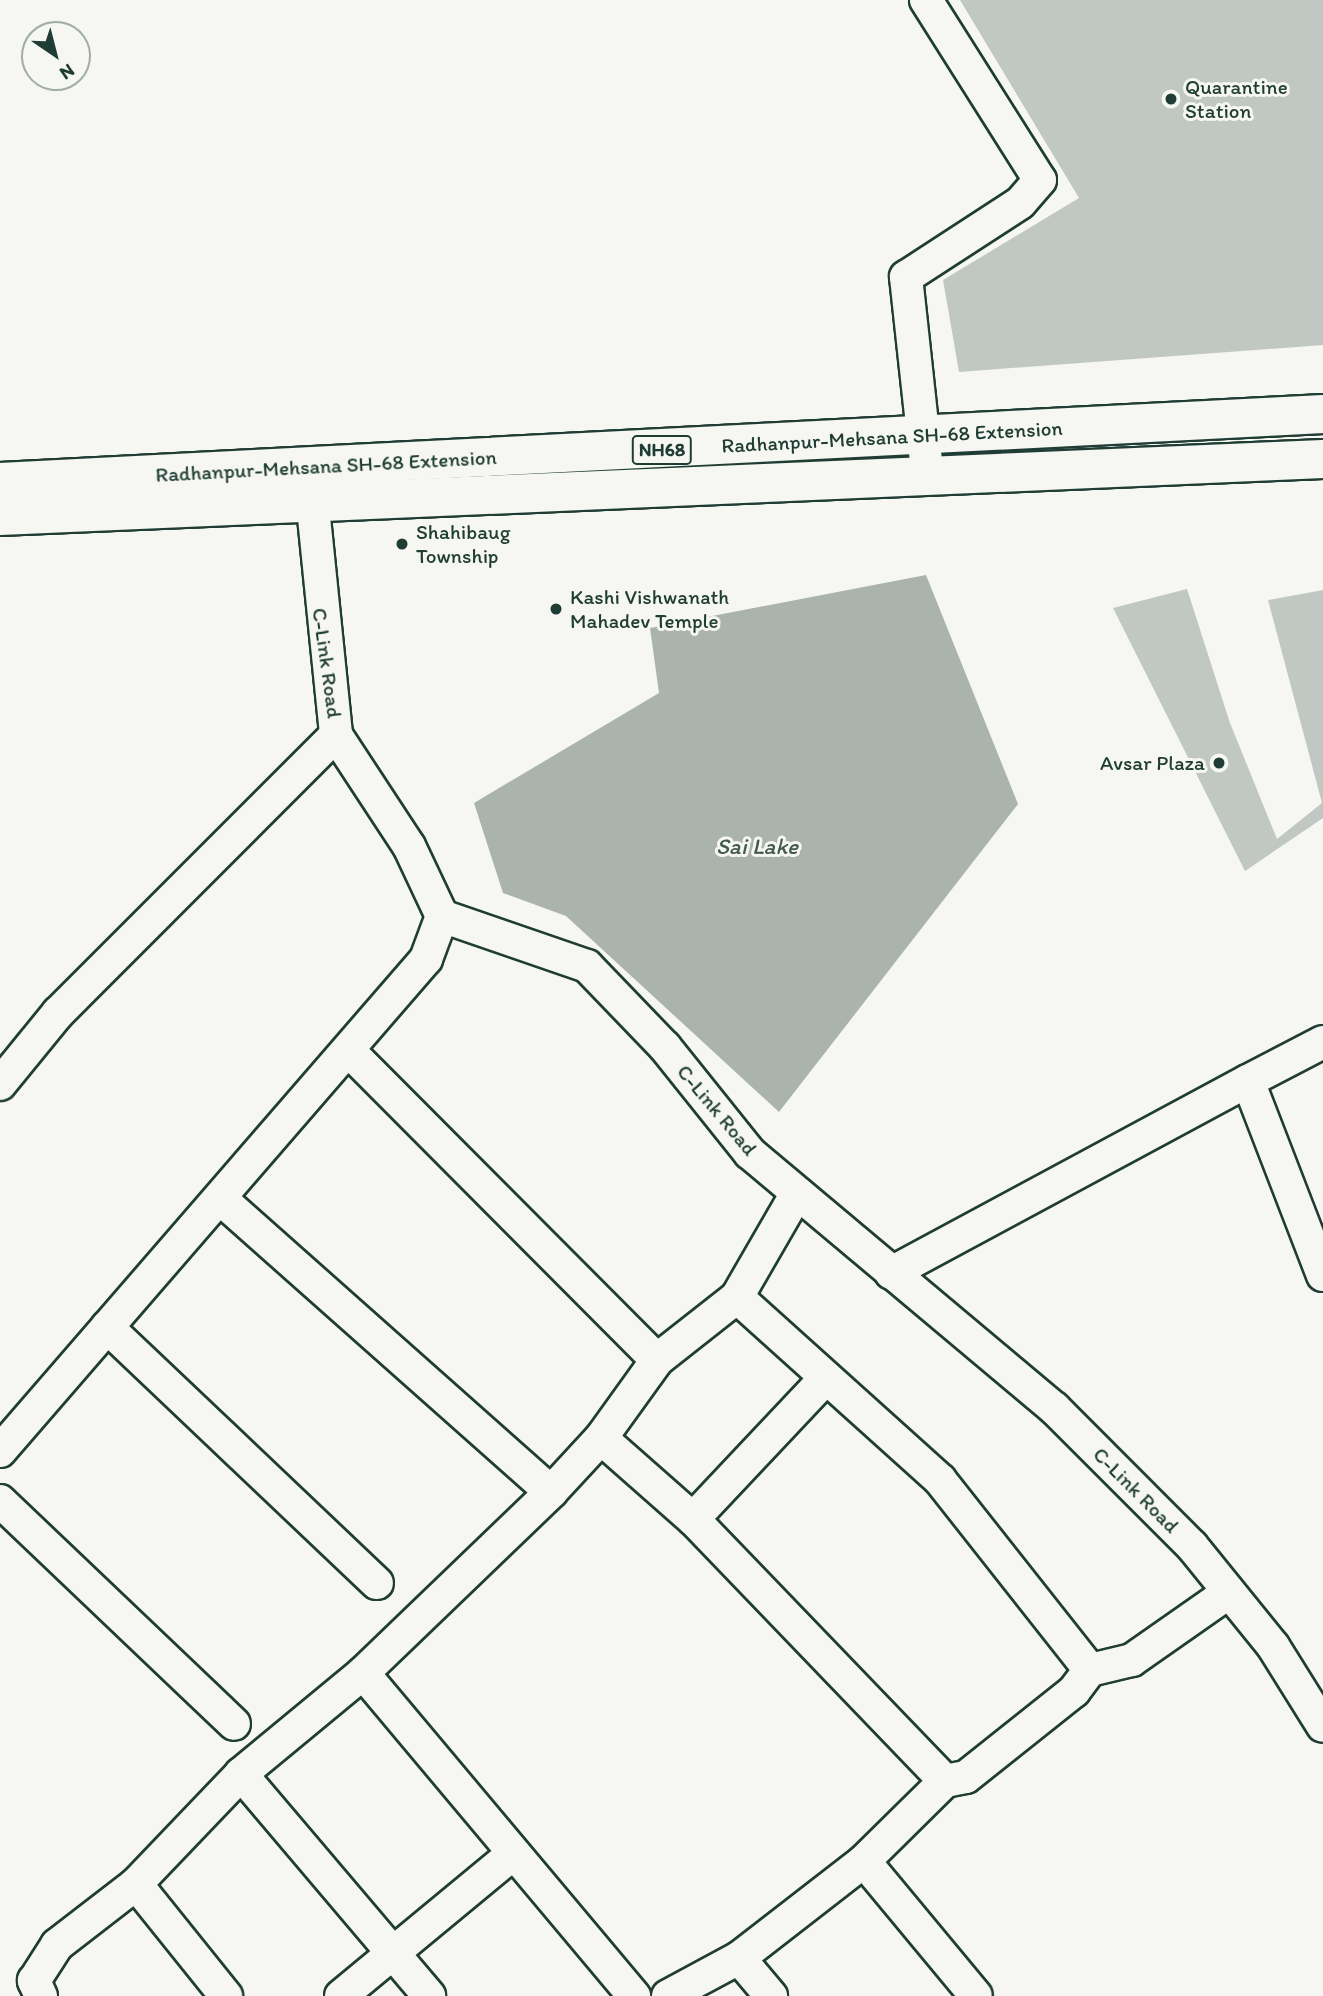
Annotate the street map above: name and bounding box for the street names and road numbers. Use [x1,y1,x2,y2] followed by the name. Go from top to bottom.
[721,415,1063,459] street label: Radhanpur-Mehsana SH-68 Extension
[630,435,694,466] road number: NH68
[155,444,497,488] street label: Radhanpur-Mehsana SH-68 Extension
[307,607,347,719] street label: C-Link Road
[672,1060,762,1160] street label: C-Link Road
[1088,1442,1184,1538] street label: C-Link Road

